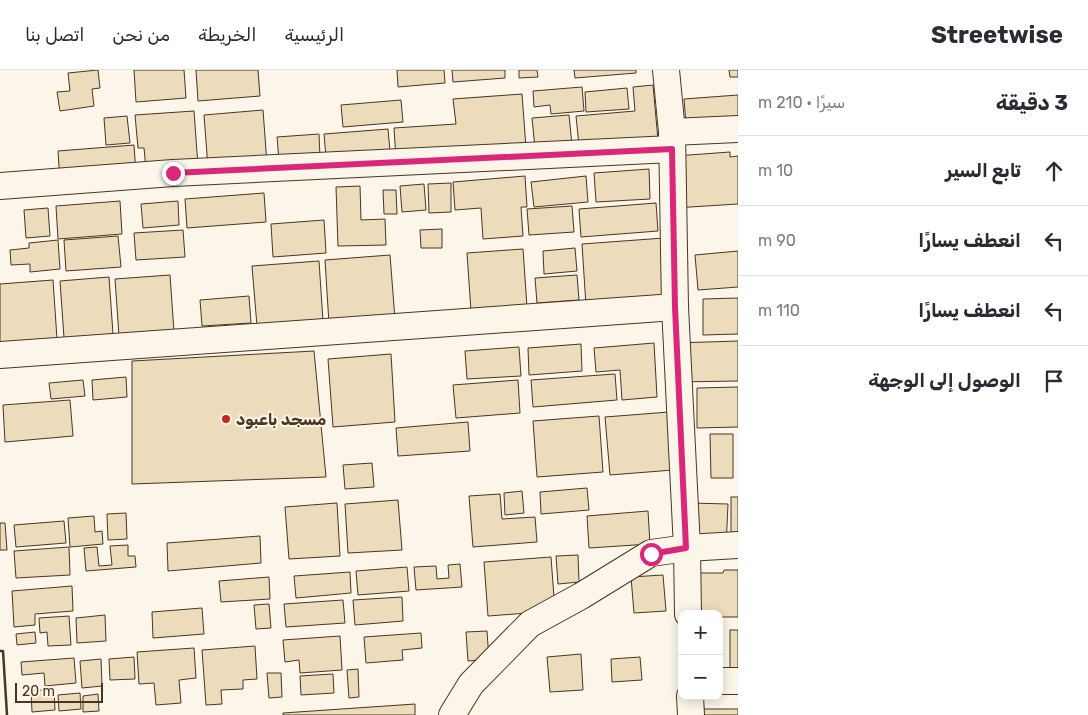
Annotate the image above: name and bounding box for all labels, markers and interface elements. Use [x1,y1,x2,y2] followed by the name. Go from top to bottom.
[931,21,1063,49] text: Streetwise
[25,24,84,46] text: اتصل بنا
[112,24,170,46] text: من نحن
[198,24,256,46] text: الخريطة
[284,24,344,46] text: الرئيسية
[996,90,1068,115] text: 3 دقيقة
[758,93,845,112] text: سيرًا · 210 m
[1040,157,1068,185] icon: ahead
[945,159,1021,182] text: تابع السير
[758,161,793,180] text: 10 m
[162,162,185,185] route end
[1040,227,1068,255] icon: left
[918,229,1021,252] text: انعطف يسارًا
[758,231,796,250] text: 90 m
[1040,297,1068,325] icon: left
[918,299,1021,322] text: انعطف يسارًا
[758,301,800,320] text: 110 m
[1040,367,1068,395] icon: arrive
[868,369,1021,392] text: الوصول إلى الوجهة
[236,410,326,429] place label: مسجد باعبود
[220,413,232,425] marker: مسجد باعبود
[640,543,663,566] route start
[678,610,723,700] map controls
[678,610,723,655] button: +
[678,655,723,700] button: −
[15,680,102,703] scale bar
[22,683,55,700] text: 20 m

